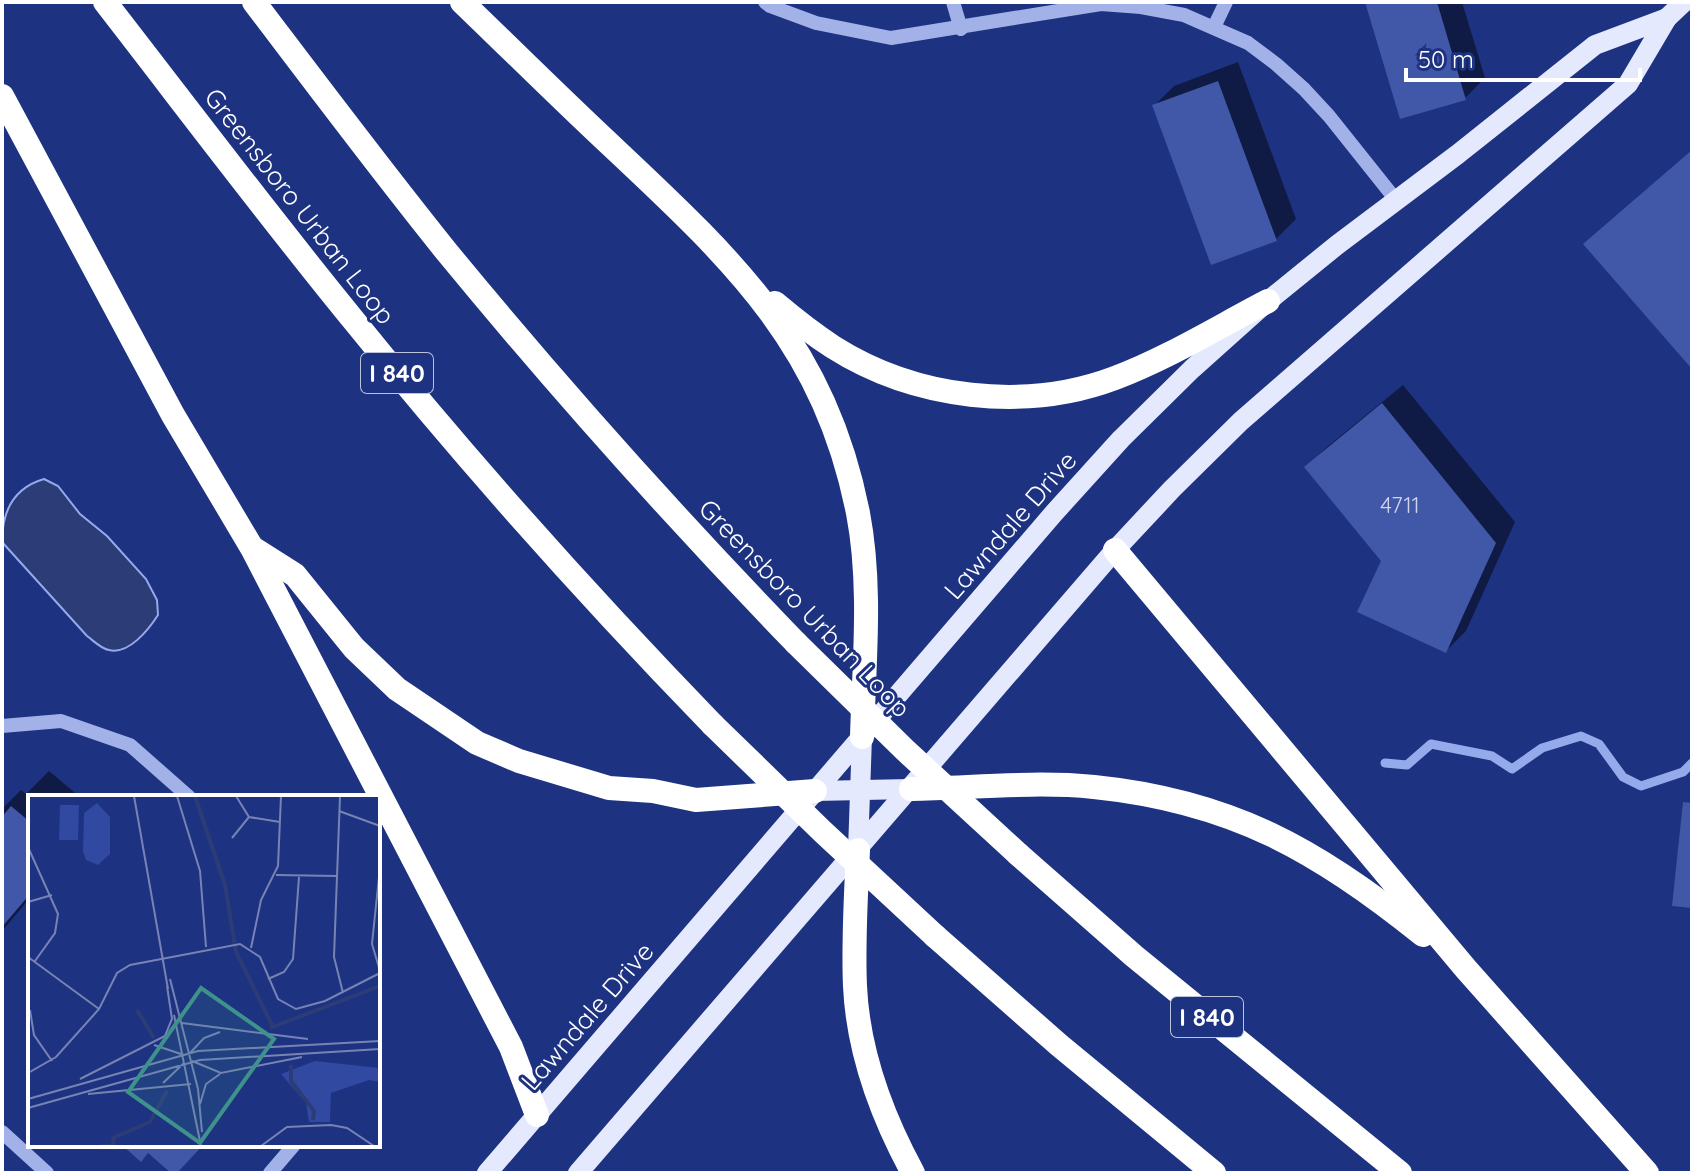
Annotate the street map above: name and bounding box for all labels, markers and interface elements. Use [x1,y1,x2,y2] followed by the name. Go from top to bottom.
[1406,32,1640,82] scale bar
[1418,44,1474,74] text: 50 m
[197,81,403,331] street label: Greensboro Urban Loop
[361,353,433,393] road number: I 840
[937,444,1083,606] street label: Lawndale Drive
[1380,491,1420,519] house number: 4711
[692,492,918,724] street label: Greensboro Urban Loop
[28,795,380,1147] inset map
[514,935,660,1097] street label: Lawndale Drive
[1171,997,1243,1037] road number: I 840

